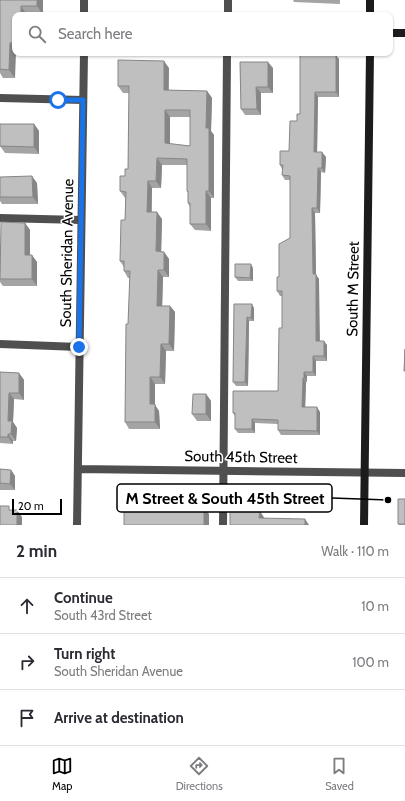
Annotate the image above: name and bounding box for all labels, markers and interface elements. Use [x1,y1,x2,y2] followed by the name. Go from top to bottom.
[12,12,393,56] search box
[26,23,48,45] icon: search
[58,25,133,43] text: Search here
[49,91,67,109] route start
[57,178,77,327] street label: South Sheridan Avenue
[343,241,363,337] street label: South M Street
[70,338,88,356] route end
[184,447,298,467] street label: South 45th Street
[117,484,332,512] callout: M Street & South 45th Street
[125,489,325,508] text: M Street & South 45th Street
[12,497,62,516] scale bar
[18,499,44,513] text: 20 m
[16,541,57,561] text: 2 min
[321,543,389,559] text: Walk · 110 m
[54,589,113,607] text: Continue
[16,595,38,617] icon: ahead
[361,598,389,614] text: 10 m
[54,607,152,623] text: South 43rd Street
[54,645,115,663] text: Turn right
[16,651,38,673] icon: right
[352,654,389,670] text: 100 m
[54,663,183,679] text: South Sheridan Avenue
[16,707,38,729] icon: arrive
[54,709,184,727] text: Arrive at destination
[51,755,73,793] tab: Map
[176,755,223,793] tab: Directions
[325,755,354,793] tab: Saved

